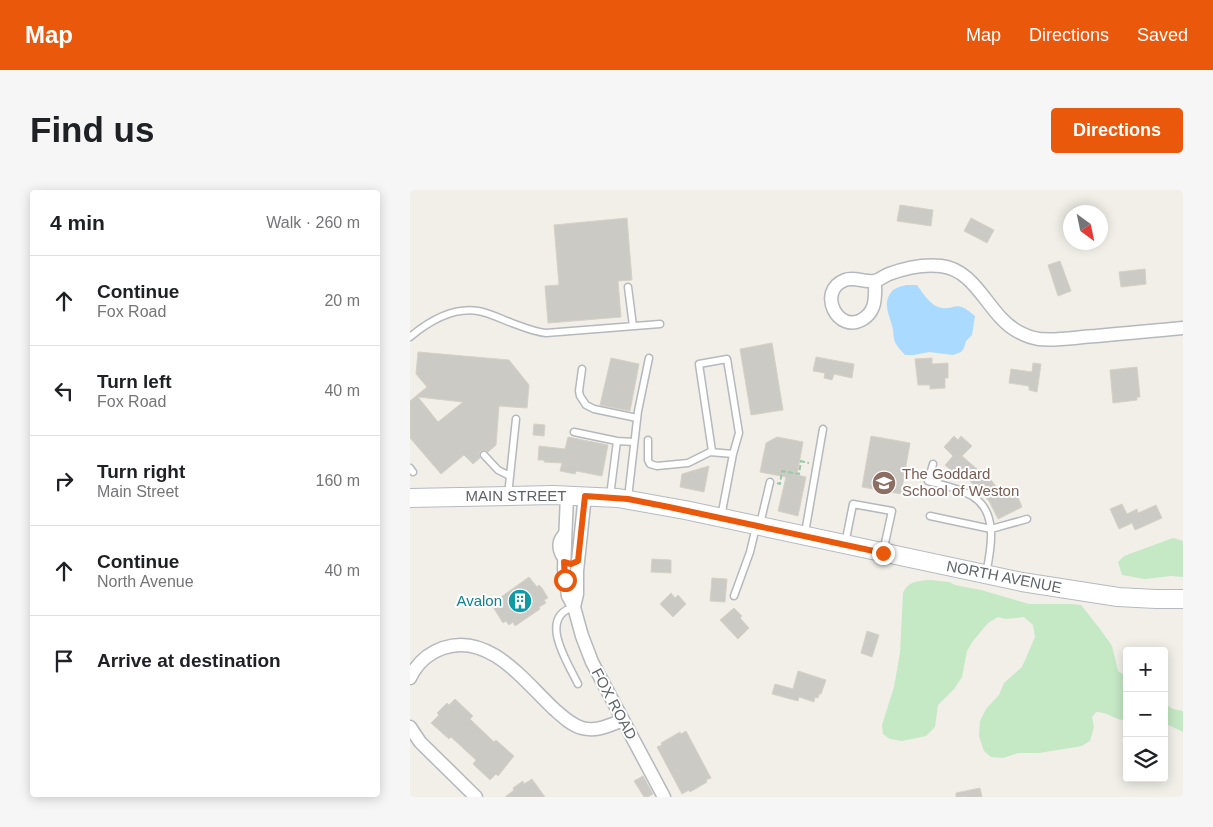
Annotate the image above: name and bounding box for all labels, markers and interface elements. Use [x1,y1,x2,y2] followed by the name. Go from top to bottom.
[25,21,73,48] text: Map
[966,25,1001,45] text: Map
[1029,25,1109,45] text: Directions
[1137,25,1188,45] text: Saved
[1051,108,1183,153] button: Directions
[30,110,154,149] text: Find us
[1063,205,1108,250] north arrow
[50,211,105,234] text: 4 min
[266,214,360,231] text: Walk · 260 m
[97,281,179,302] text: Continue
[50,287,78,315] icon: ahead
[324,292,360,309] text: 20 m
[97,303,166,320] text: Fox Road
[97,371,172,392] text: Turn left
[50,377,78,405] icon: left
[324,382,360,399] text: 40 m
[97,393,166,410] text: Fox Road
[97,461,185,482] text: Turn right
[902,465,1019,499] place label: The Goddard School of Weston
[50,467,78,495] icon: right
[871,470,897,496] school or university icon: The Goddard School of Weston
[316,472,360,489] text: 160 m
[97,483,179,500] text: Main Street
[466,487,566,504] street label: MAIN STREET
[872,542,895,565] route end
[97,551,179,572] text: Continue
[50,557,78,585] icon: ahead
[945,557,1063,596] street label: NORTH AVENUE
[324,562,360,579] text: 40 m
[554,569,577,592] route start
[97,573,194,590] text: North Avenue
[507,588,533,614] building icon: Avalon
[456,592,502,609] place label: Avalon
[50,647,78,675] icon: arrive
[1123,647,1168,782] map controls
[1123,647,1168,692] button: +
[97,650,281,671] text: Arrive at destination
[589,665,640,742] street label: FOX ROAD
[1123,692,1168,737] button: −
[1123,737,1168,782] button: layers

